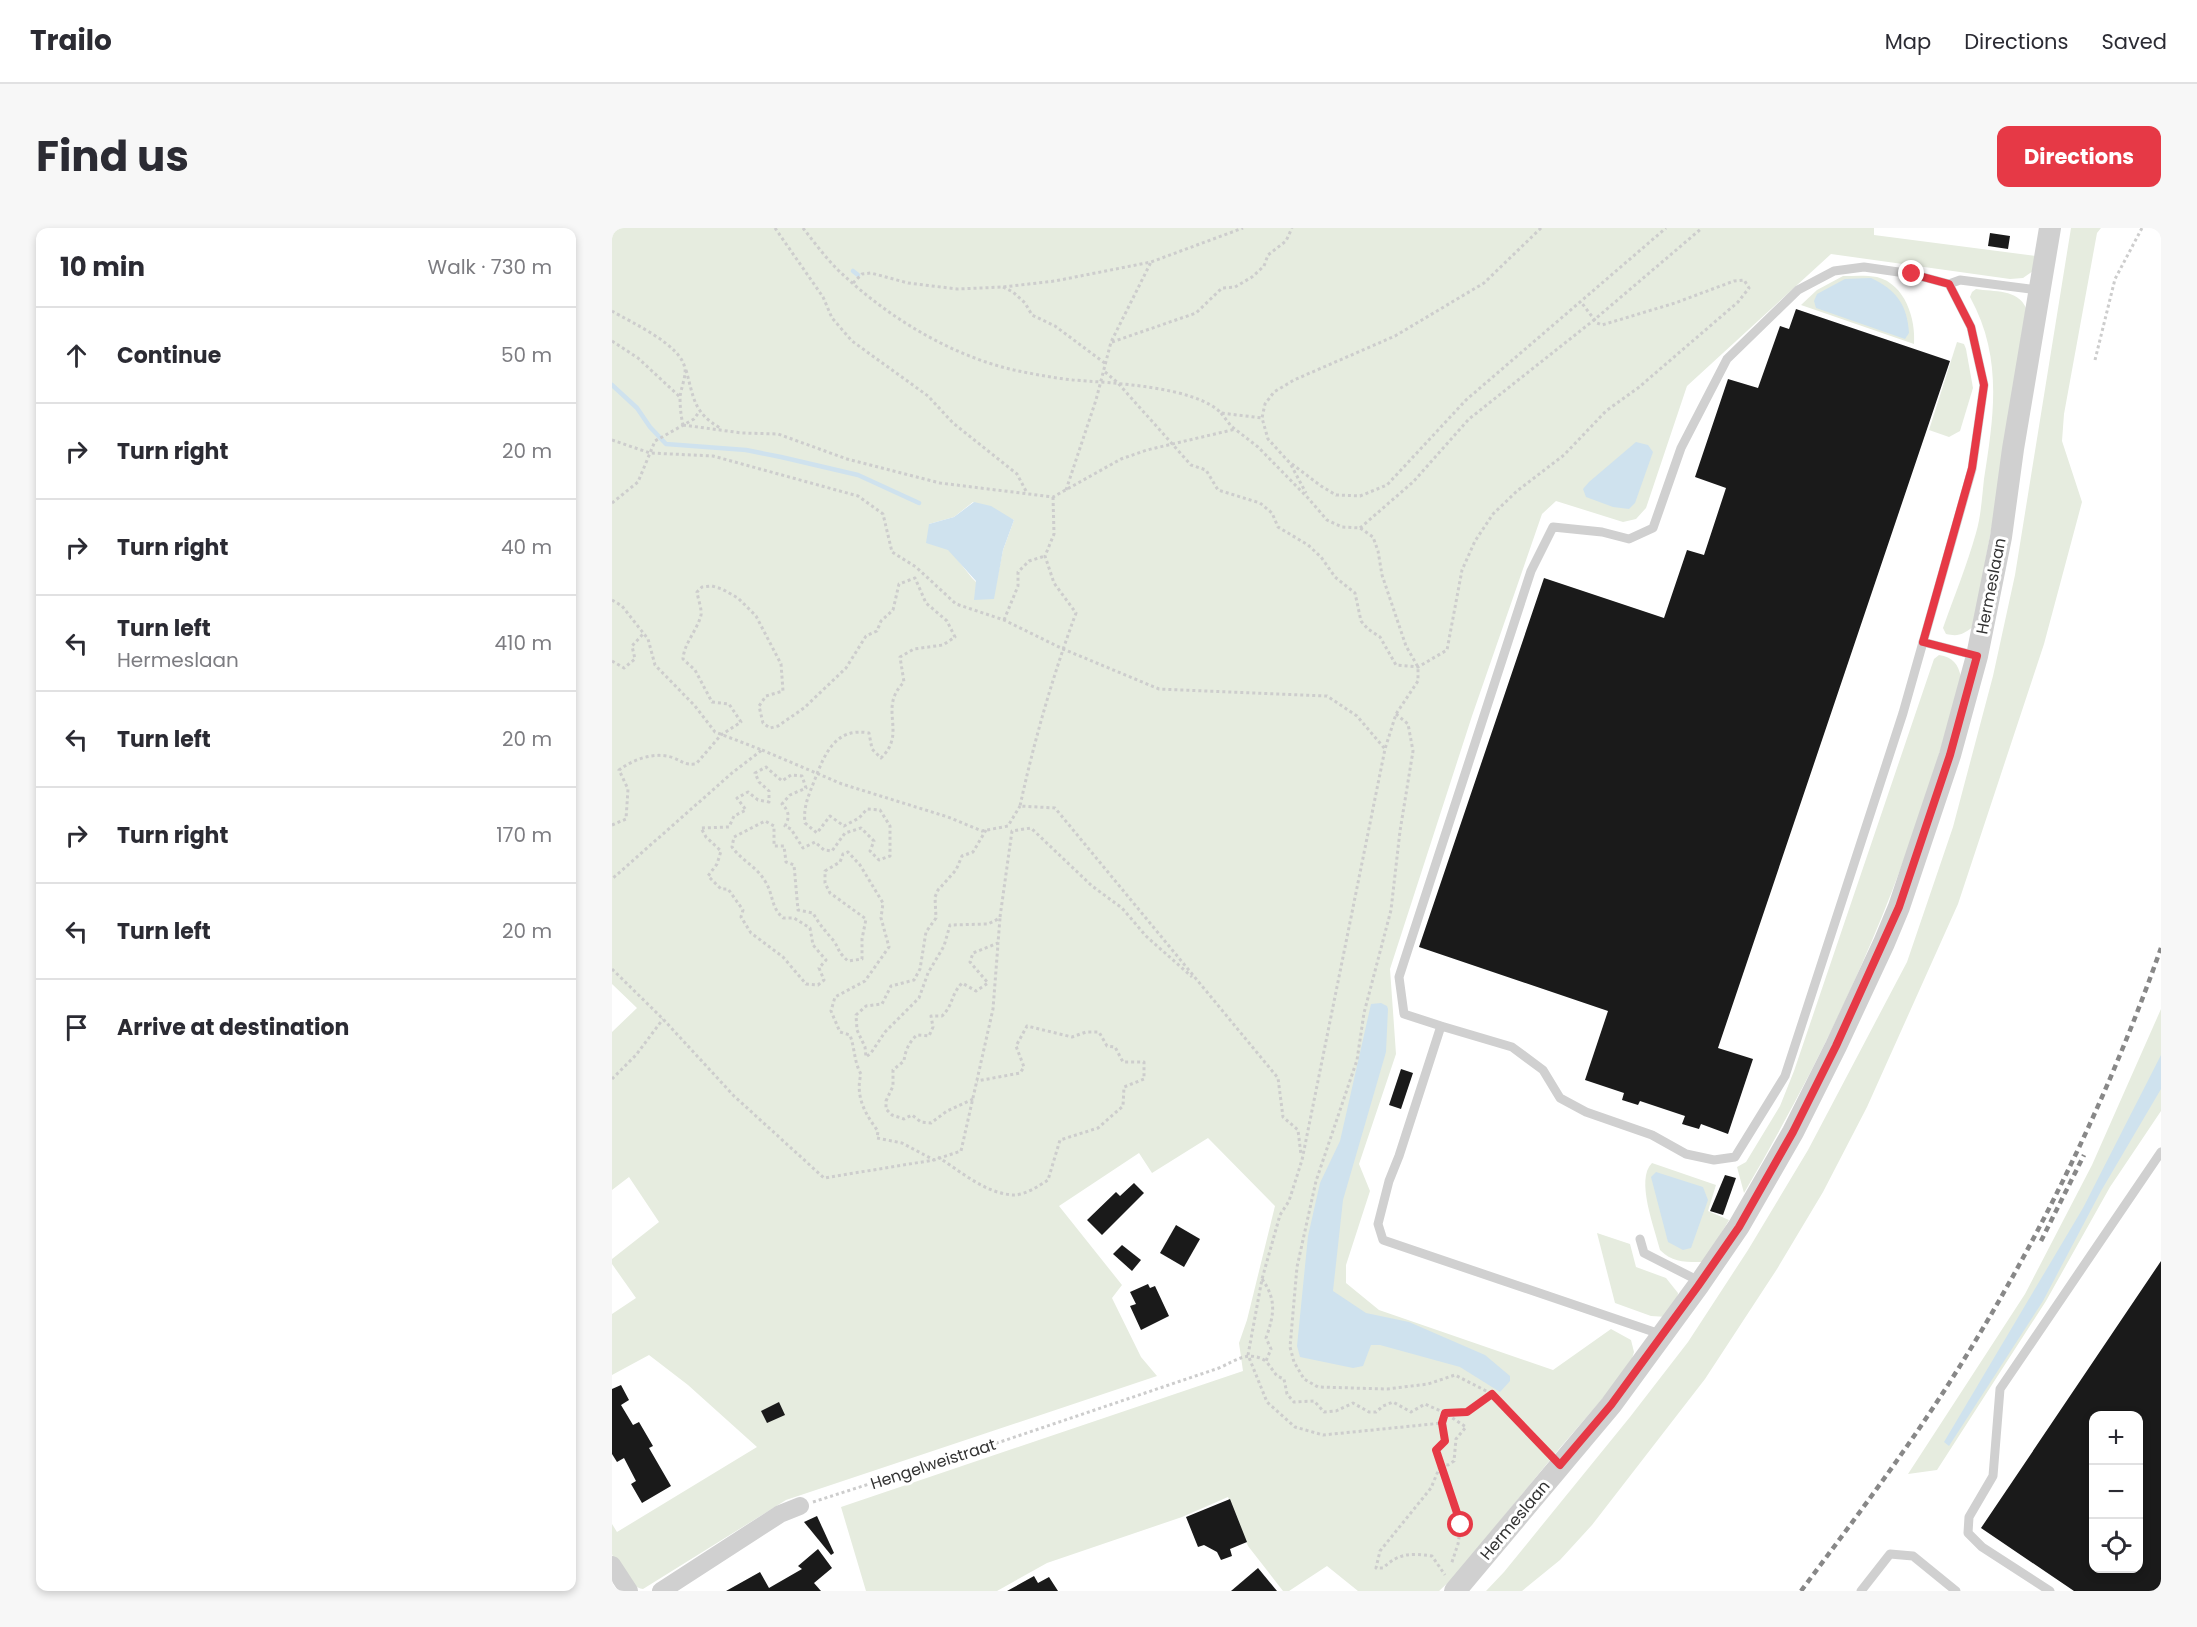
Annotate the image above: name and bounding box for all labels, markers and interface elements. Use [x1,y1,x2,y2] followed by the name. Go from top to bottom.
[30,21,112,60] text: Trailo
[1885,27,1931,56] text: Map
[1964,27,2068,56] text: Directions
[2101,27,2167,56] text: Saved
[1997,126,2161,187] button: Directions
[36,127,189,186] text: Find us
[60,249,145,285] text: 10 min
[428,253,552,281] text: Walk · 730 m
[1898,260,1924,286] route end
[60,339,93,372] icon: ahead
[117,340,221,371] text: Continue
[501,341,552,369] text: 50 m
[60,435,93,468] icon: right
[117,436,228,467] text: Turn right
[502,437,552,465] text: 20 m
[60,531,93,564] icon: right
[117,532,228,563] text: Turn right
[501,533,552,561] text: 40 m
[1970,536,2012,636] street label: Hermeslaan
[117,613,211,644] text: Turn left
[60,627,93,660] icon: left
[495,629,552,657] text: 410 m
[117,646,239,674] text: Hermeslaan
[60,723,93,756] icon: left
[117,724,211,755] text: Turn left
[502,725,552,753] text: 20 m
[60,819,93,852] icon: right
[117,820,228,851] text: Turn right
[496,821,552,849] text: 170 m
[60,915,93,948] icon: left
[117,916,211,947] text: Turn left
[502,917,552,945] text: 20 m
[60,1011,93,1044] icon: arrive
[117,1012,349,1043] text: Arrive at destination
[2089,1411,2143,1573] map controls
[2089,1411,2143,1465] button: +
[867,1433,999,1495] street label: Hengelweistraat
[2089,1465,2143,1519] button: −
[1475,1475,1555,1565] street label: Hermeslaan
[1447,1511,1473,1537] route start
[2089,1519,2143,1573] button: locate

